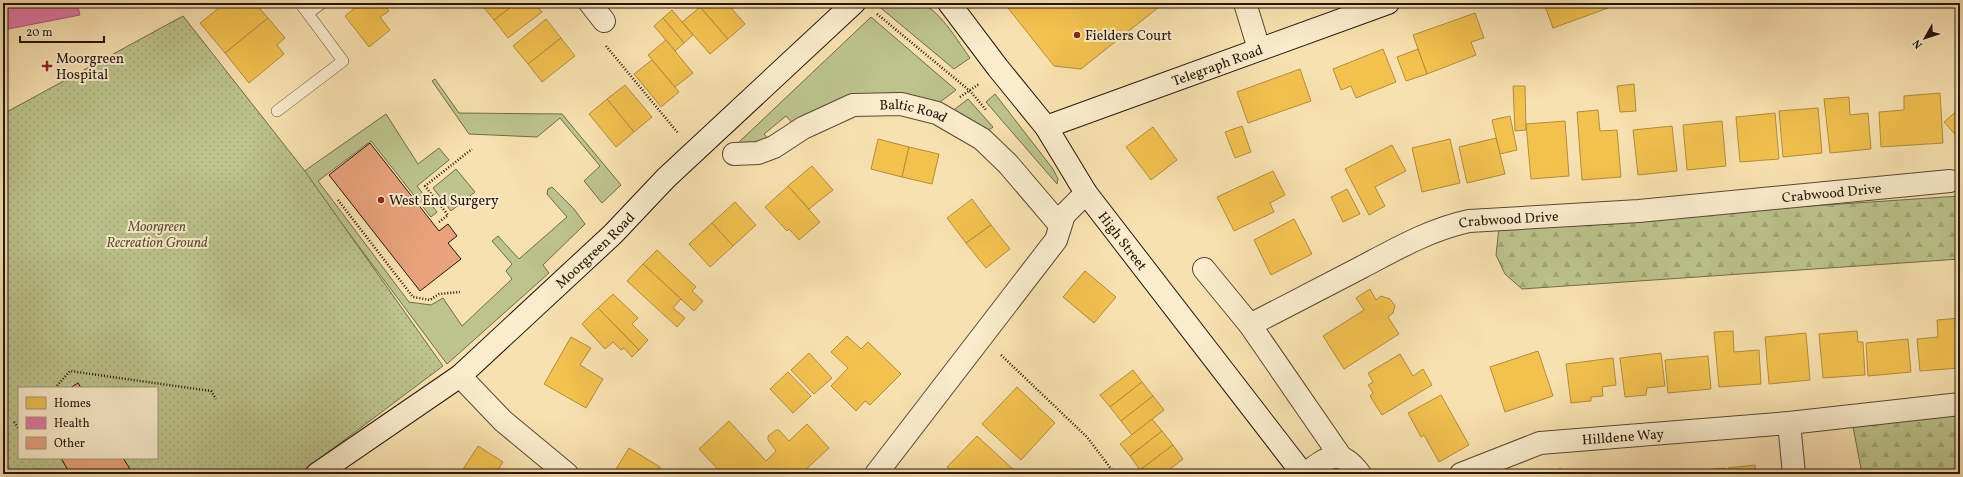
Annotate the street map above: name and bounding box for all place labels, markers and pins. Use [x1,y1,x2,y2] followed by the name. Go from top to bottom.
[1085,27,1172,46] place label: Fielders Court
[1072,30,1082,40] marker: Fielders Court
[56,50,124,85] place label: Moorgreen Hospital
[41,60,53,72] marker: Moorgreen Hospital
[389,192,499,211] place label: West End Surgery
[376,195,386,205] marker: West End Surgery

